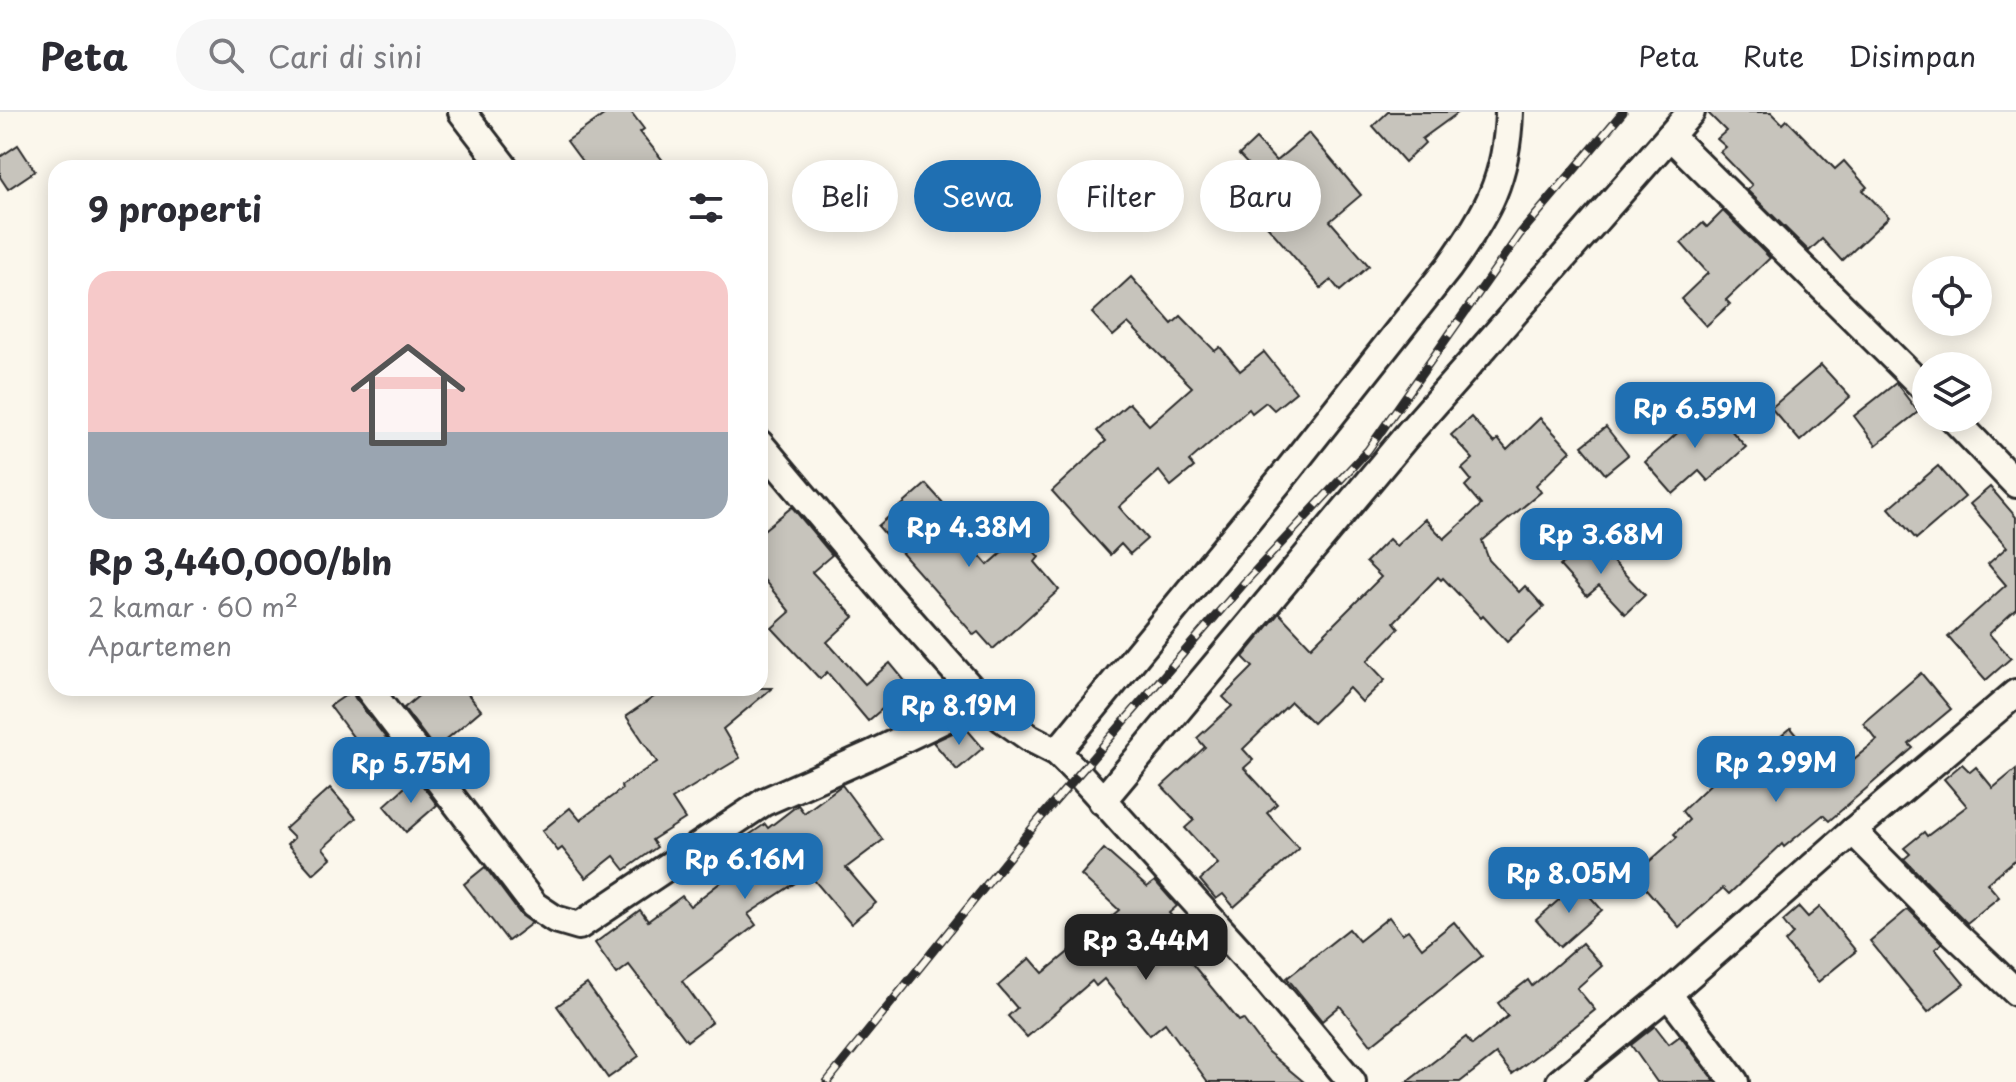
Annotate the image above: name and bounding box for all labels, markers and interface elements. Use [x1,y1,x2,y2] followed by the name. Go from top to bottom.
[176,19,736,91] search box
[40,27,128,84] text: Peta
[204,33,248,77] icon: search
[268,33,422,78] text: Cari di sini
[1638,34,1698,77] text: Peta
[1742,34,1804,77] text: Rute
[1848,34,1976,77] text: Disimpan
[792,160,898,232] chip: Beli
[914,160,1041,232] chip: Sewa
[1057,160,1184,232] chip: Filter
[1200,160,1321,232] chip: Baru
[88,182,262,234] text: 9 properti
[684,186,728,230] icon: filters
[1912,256,1992,432] map controls
[1912,256,1992,336] button: locate
[336,323,480,467] icon: home
[1912,352,1992,432] button: layers
[1612,382,1778,450] pin: Rp 6.59M
[1633,388,1757,427] text: Rp 6.59M
[886,501,1052,569] pin: Rp 4.38M
[906,507,1032,546] text: Rp 4.38M
[1518,508,1684,576] pin: Rp 3.68M
[1538,514,1664,553] text: Rp 3.68M
[88,535,392,587] text: Rp 3,440,000/bln
[88,587,298,626] text: 2 kamar · 60 m²
[88,626,232,665] text: Apartemen
[876,679,1042,747] pin: Rp 8.19M
[901,685,1017,724] text: Rp 8.19M
[1693,736,1859,804] pin: Rp 2.99M
[328,737,494,805] pin: Rp 5.75M
[1715,742,1837,781] text: Rp 2.99M
[351,743,471,782] text: Rp 5.75M
[662,833,828,901] pin: Rp 6.16M
[685,839,805,878] text: Rp 6.16M
[1486,847,1652,915] pin: Rp 8.05M
[1506,853,1632,892] text: Rp 8.05M
[1063,914,1229,982] pin: Rp 3.44M
[1083,920,1209,959] text: Rp 3.44M

